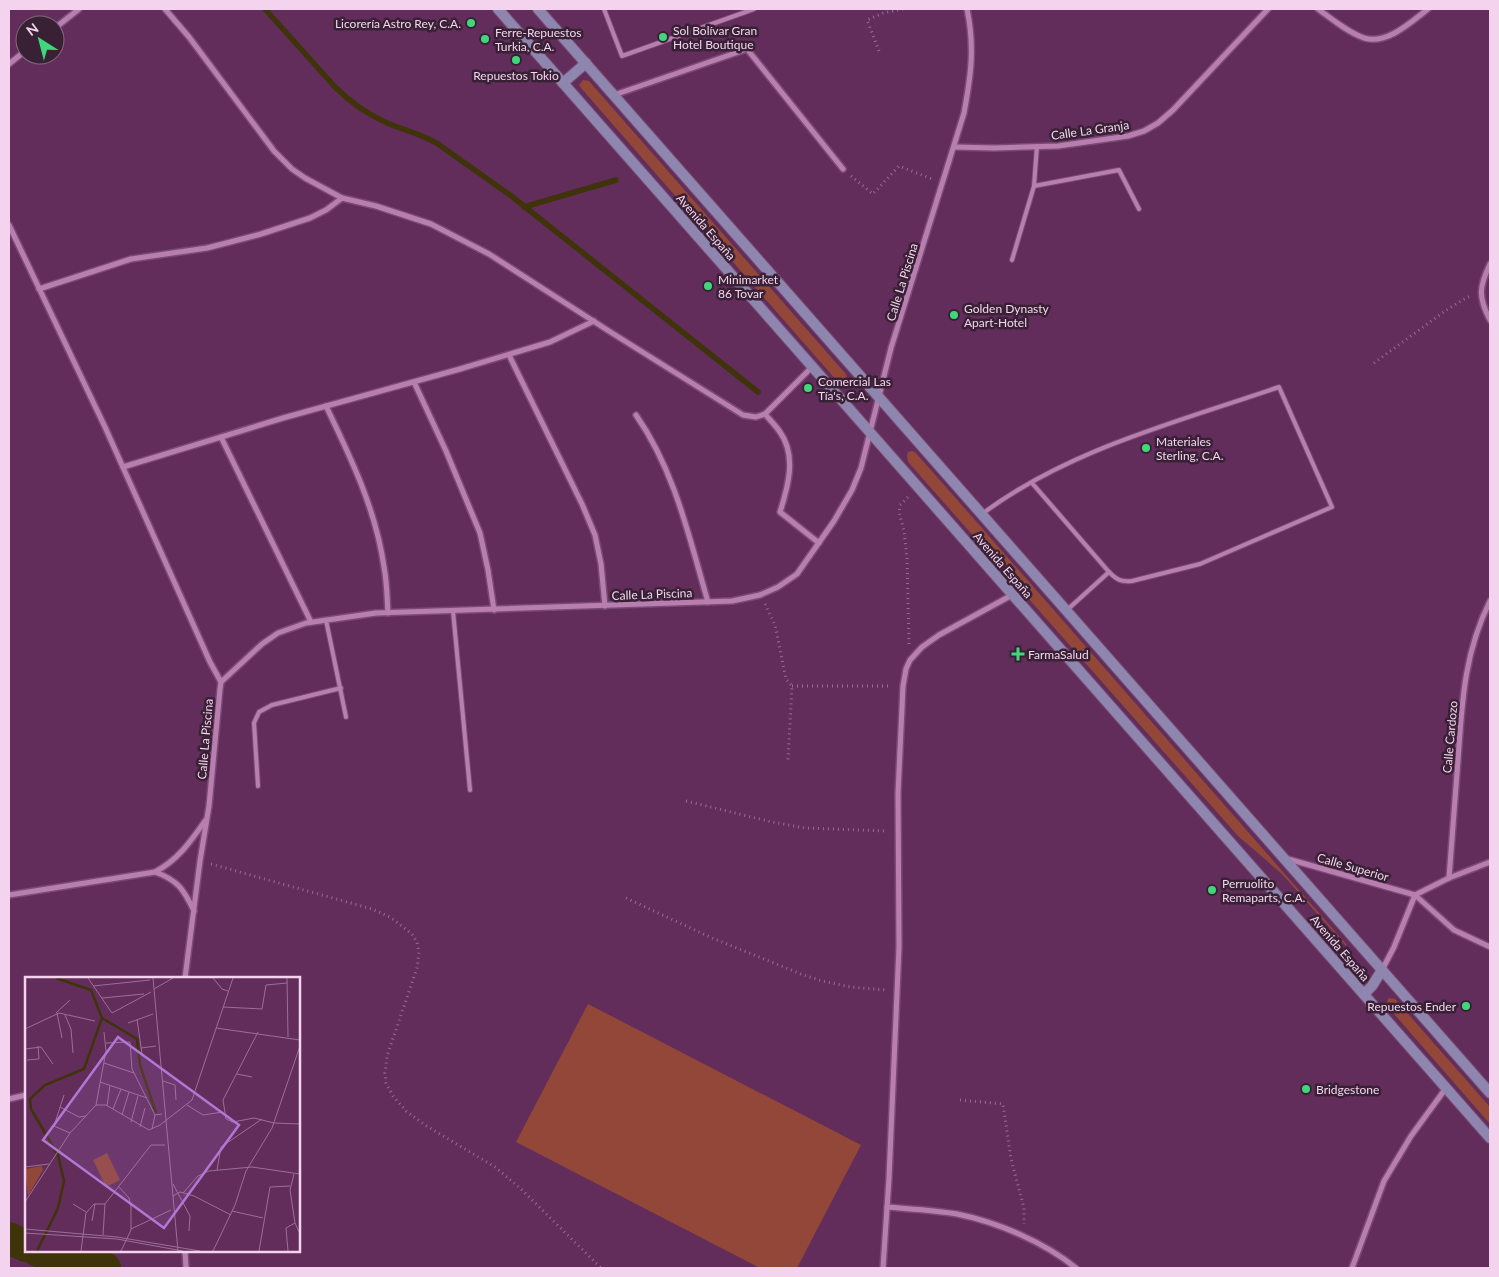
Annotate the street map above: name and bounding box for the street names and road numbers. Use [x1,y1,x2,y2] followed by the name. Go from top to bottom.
[1050,117,1130,143] street label: Calle La Granja
[673,191,739,263] street label: Avenida España
[883,241,921,323] street label: Calle La Piscina
[970,529,1036,601] street label: Avenida España
[611,585,693,603] street label: Calle La Piscina
[194,698,216,780] street label: Calle La Piscina
[1439,700,1461,774] street label: Calle Cardozo
[1316,850,1391,885] street label: Calle Superior
[1307,912,1373,984] street label: Avenida España

